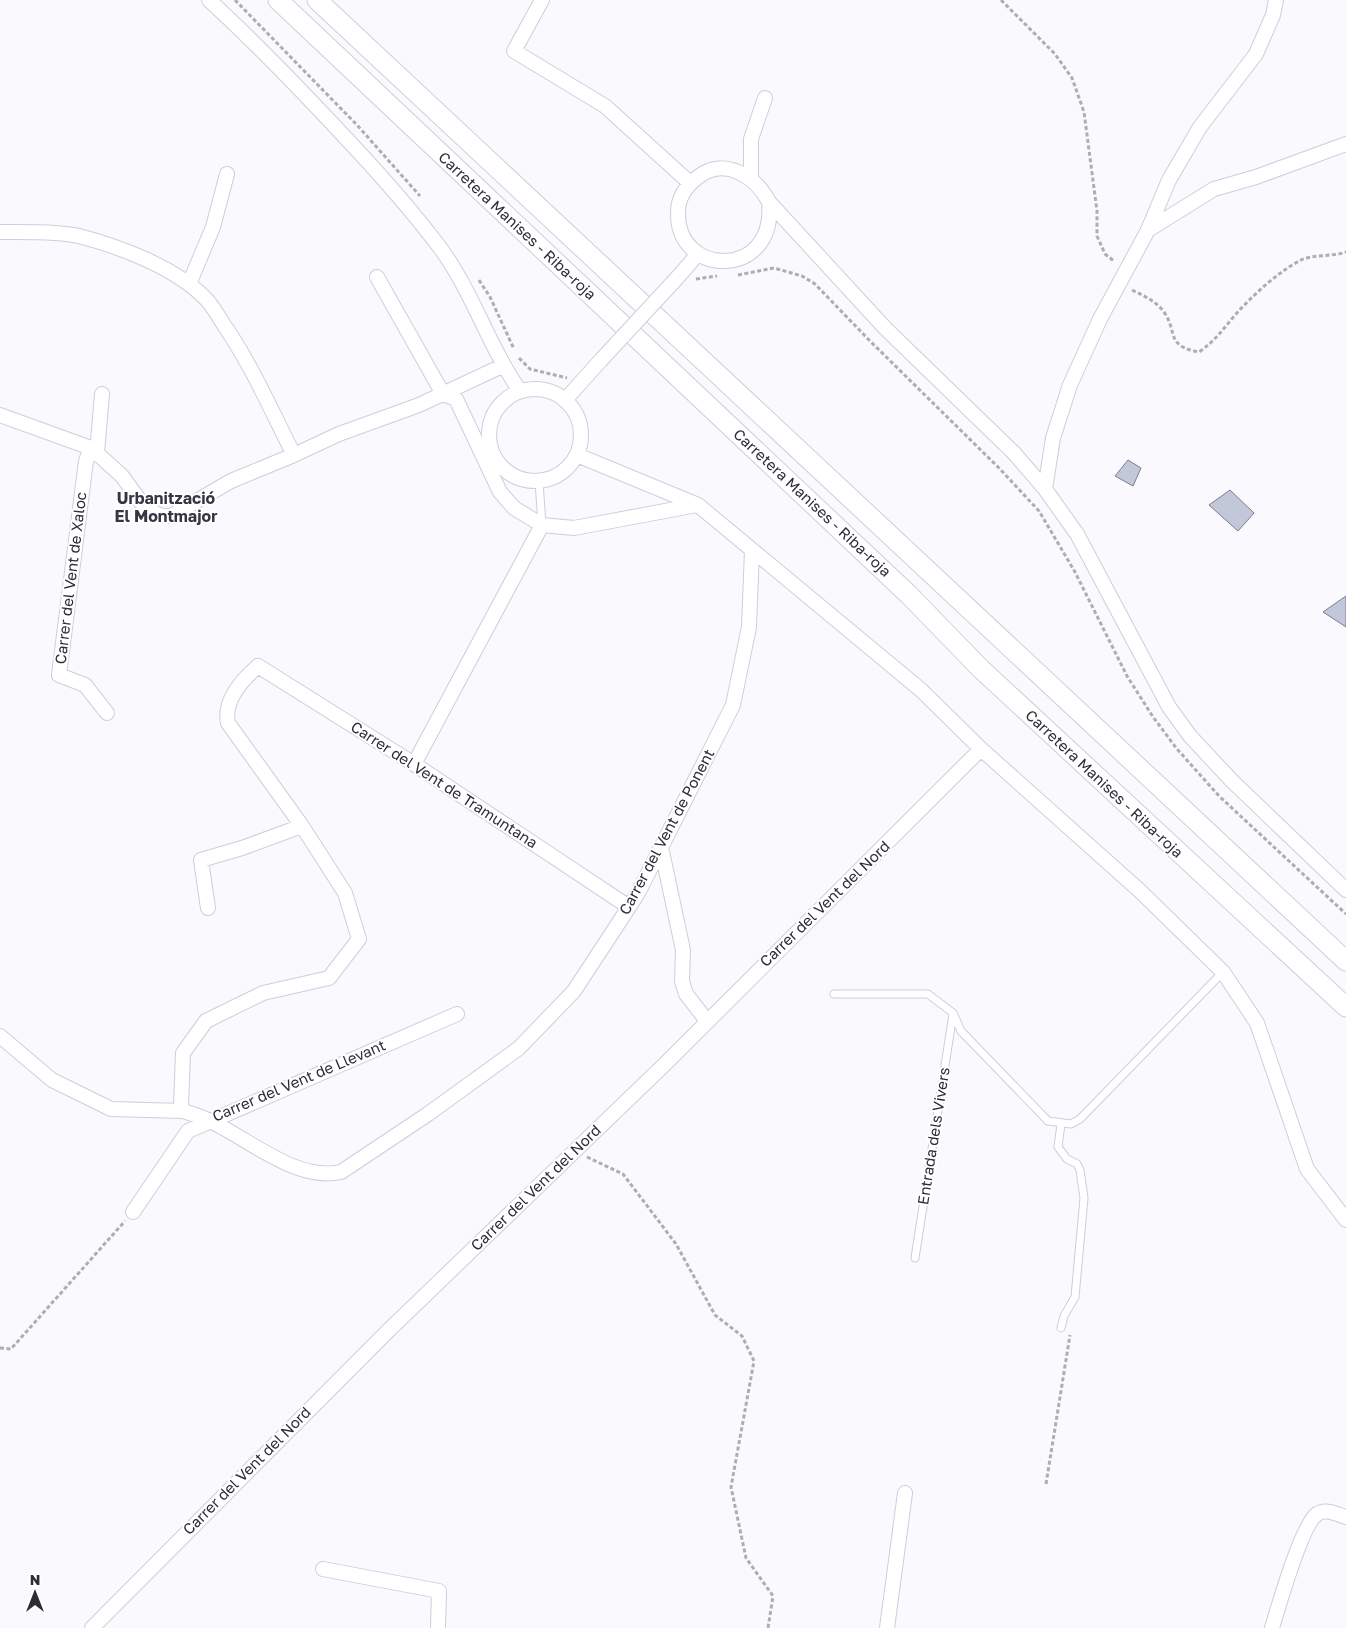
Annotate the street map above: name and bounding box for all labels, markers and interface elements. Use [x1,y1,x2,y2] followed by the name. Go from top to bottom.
[435,147,600,303] street label: Carretera Manises - Riba-roja
[730,424,895,580] street label: Carretera Manises - Riba-roja
[115,488,217,526] district label: Urbanització El Montmajor
[51,491,90,665] street label: Carrer del Vent de Xaloc
[1022,705,1187,861] street label: Carretera Manises - Riba-roja
[348,717,541,851] street label: Carrer del Vent de Tramuntana
[615,746,717,917] street label: Carrer del Vent de Ponent
[756,837,893,970] street label: Carrer del Vent del Nord
[209,1035,388,1125] street label: Carrer del Vent de Llevant
[913,1066,953,1206] street label: Entrada dels Vivers
[467,1121,604,1254] street label: Carrer del Vent del Nord
[179,1403,314,1538] street label: Carrer del Vent del Nord
[10,1568,60,1618] north arrow
[30,1571,40,1588] text: N

